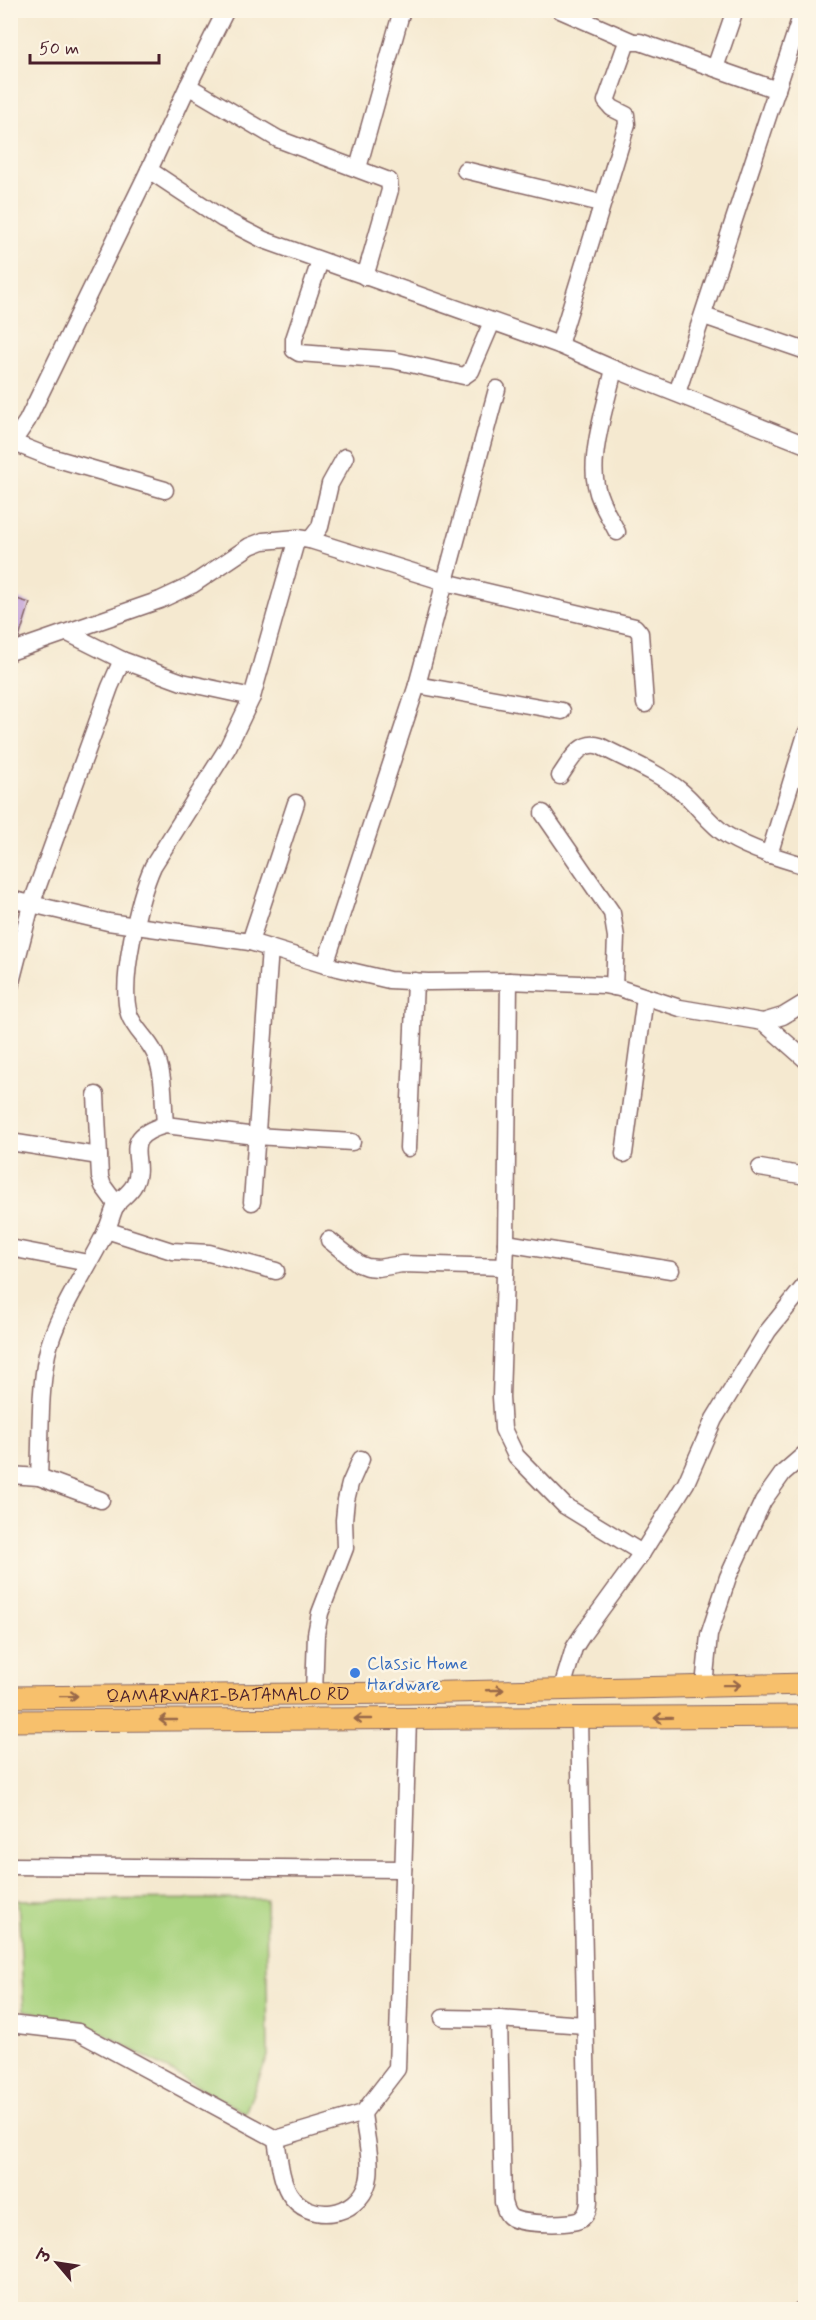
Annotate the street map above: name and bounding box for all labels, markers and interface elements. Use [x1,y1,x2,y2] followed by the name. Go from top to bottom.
[30,27,159,65] scale bar
[39,37,79,61] text: 50 m
[367,1652,468,1697] place label: Classic Home Hardware
[348,1666,362,1680] marker: Classic Home Hardware
[721,1679,741,1691] one-way arrow
[106,1683,350,1709] street label: QAMARWARI-BATAMALO RD
[484,1685,504,1696] one-way arrow
[58,1691,78,1702] one-way arrow
[654,1712,674,1723] one-way arrow
[354,1713,374,1725] one-way arrow
[159,1714,179,1726] one-way arrow
[27,2233,87,2293] north arrow
[32,2246,58,2268] text: उ

